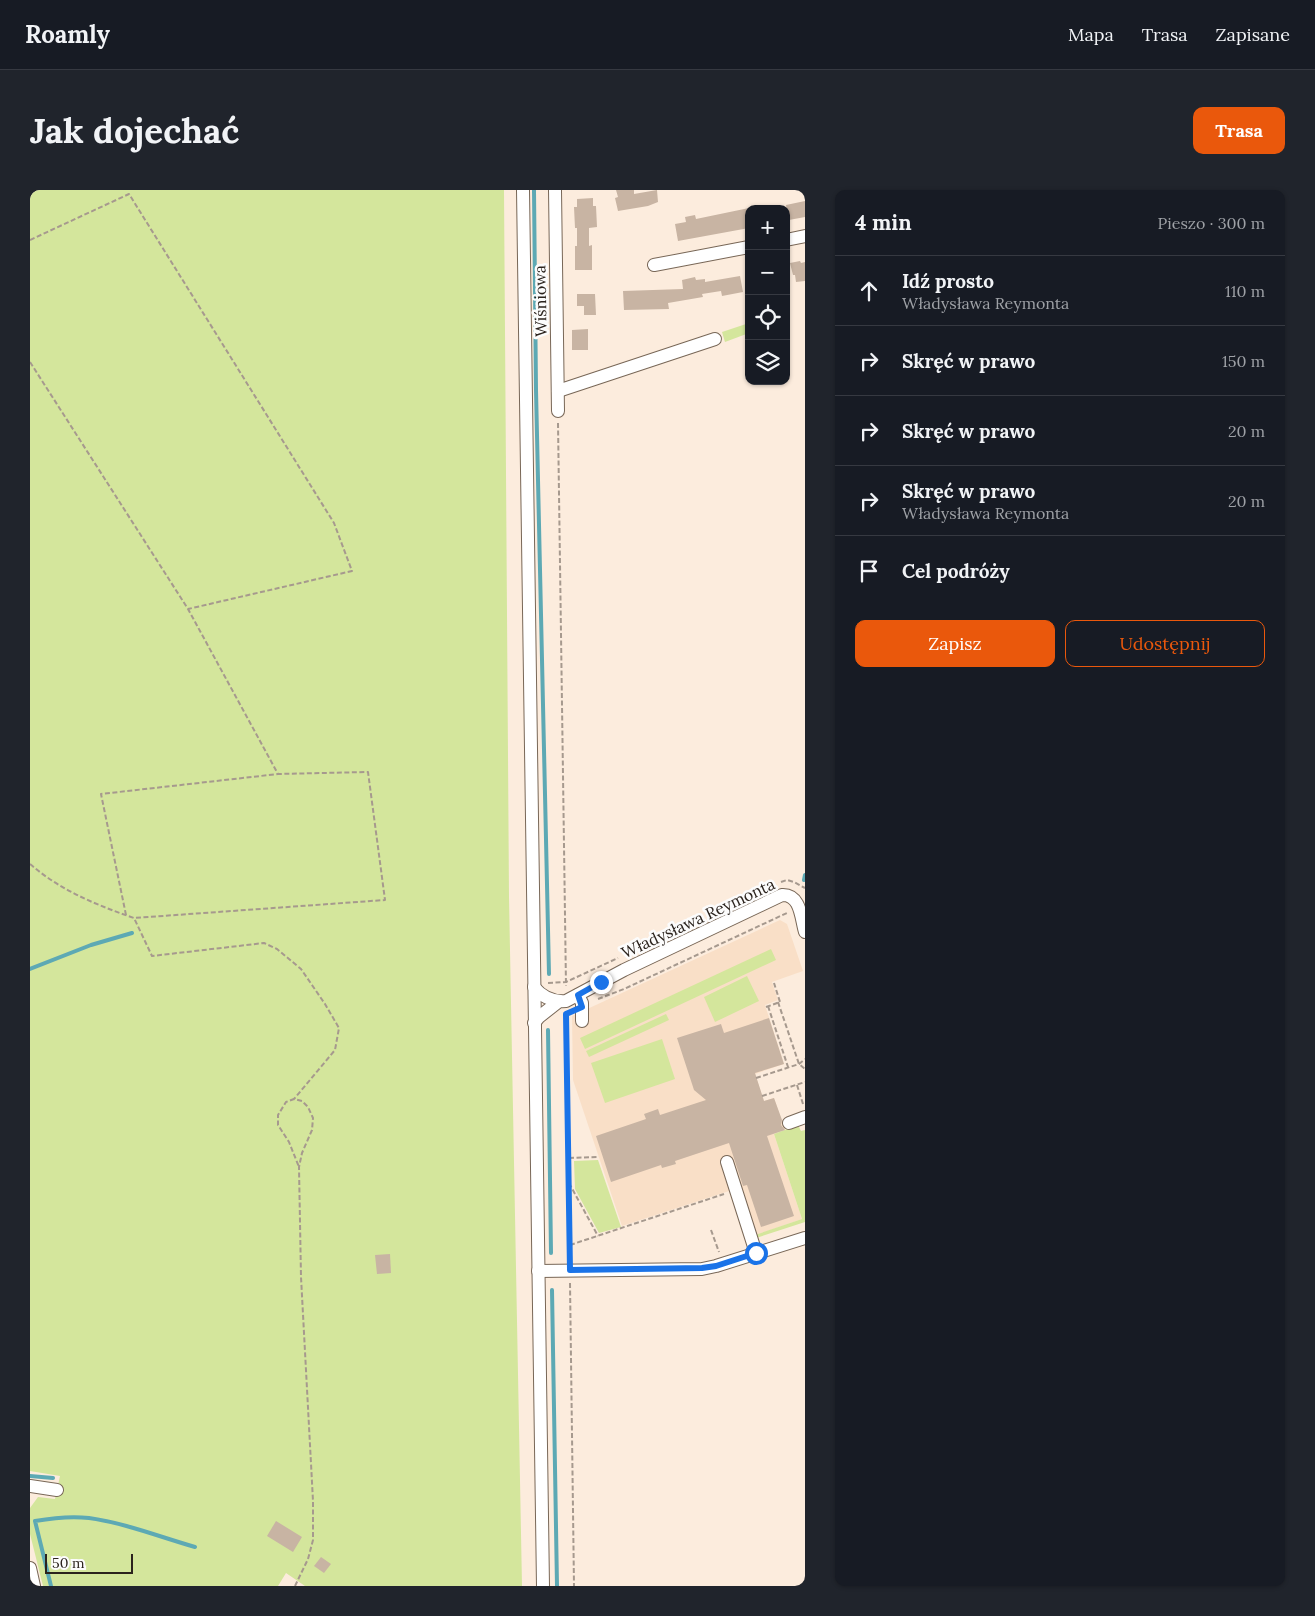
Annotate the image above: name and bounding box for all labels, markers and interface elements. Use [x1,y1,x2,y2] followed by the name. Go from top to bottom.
[25,19,110,50] text: Roamly
[1068,23,1114,46] text: Mapa
[1142,23,1188,46] text: Trasa
[1216,23,1290,46] text: Zapisane
[1193,107,1285,154] button: Trasa
[30,108,239,153] text: Jak dojechać
[745,205,790,385] map controls
[745,205,790,250] button: +
[855,209,912,236] text: 4 min
[1158,213,1265,233] text: Pieszo · 300 m
[745,250,790,295] button: −
[529,265,551,337] street label: Wiśniowa
[902,269,994,293] text: Idź prosto
[855,277,883,305] icon: ahead
[1225,281,1265,301] text: 110 m
[902,293,1069,313] text: Władysława Reymonta
[745,295,790,340] button: locate
[745,340,790,385] button: layers
[855,347,883,375] icon: right
[902,349,1035,373] text: Skręć w prawo
[1222,351,1265,371] text: 150 m
[855,417,883,445] icon: right
[902,419,1035,443] text: Skręć w prawo
[1228,421,1265,441] text: 20 m
[902,479,1035,503] text: Skręć w prawo
[855,487,883,515] icon: right
[1228,491,1265,511] text: 20 m
[902,503,1069,523] text: Władysława Reymonta
[855,557,883,585] icon: arrive
[902,559,1010,583] text: Cel podróży
[855,620,1055,667] button: Zapisz
[1065,620,1265,667] button: Udostępnij
[618,874,778,962] street label: Władysława Reymonta
[590,971,613,994] route end
[745,1242,768,1265] route start
[45,1551,132,1574] scale bar
[52,1554,85,1572] text: 50 m

